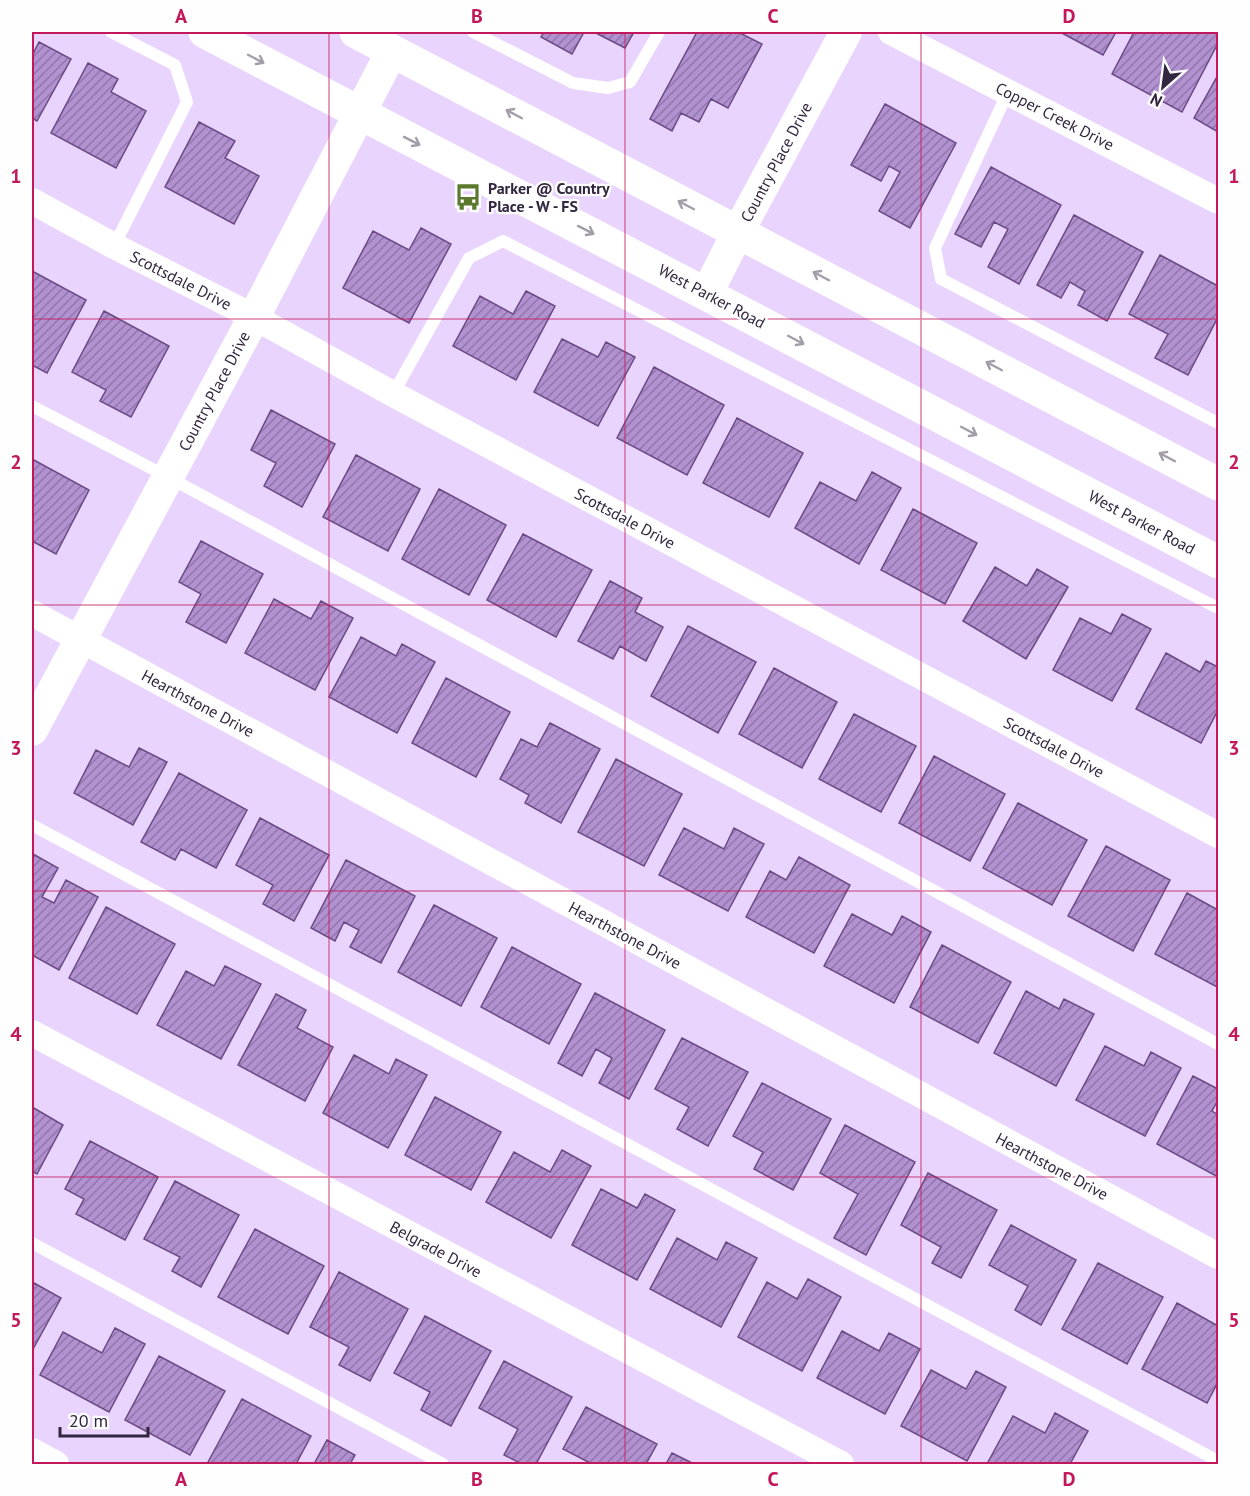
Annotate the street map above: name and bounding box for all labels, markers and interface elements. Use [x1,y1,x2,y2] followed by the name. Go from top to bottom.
[175,3,188,29] text: A
[471,3,483,29] text: B
[767,3,779,29] text: C
[1063,3,1076,29] text: D
[247,54,265,65] one-way arrow
[1133,57,1193,117] north arrow
[993,78,1117,154] street label: Copper Creek Drive
[1147,89,1165,112] text: N
[736,98,816,226] street label: Country Place Drive
[505,108,523,119] one-way arrow
[403,136,421,147] one-way arrow
[10,163,22,189] text: 1
[1228,163,1240,189] text: 1
[488,178,610,216] place label: Parker @ Country Place - W - FS
[453,182,483,212] bus stop icon: Parker @ Country Place - W - FS
[678,199,696,210] one-way arrow
[576,225,594,237] one-way arrow
[127,246,235,314] street label: Scottsdale Drive
[655,259,769,333] street label: West Parker Road
[813,270,831,281] one-way arrow
[174,327,254,455] street label: Country Place Drive
[787,334,804,346] one-way arrow
[985,360,1003,372] one-way arrow
[959,426,977,437] one-way arrow
[10,449,22,475] text: 2
[1228,449,1240,475] text: 2
[1158,451,1176,462] one-way arrow
[571,483,679,553] street label: Scottsdale Drive
[1085,485,1199,559] street label: West Parker Road
[138,665,258,741] street label: Hearthstone Drive
[1000,712,1108,782] street label: Scottsdale Drive
[10,735,22,761] text: 3
[1228,735,1240,761] text: 3
[565,897,685,973] street label: Hearthstone Drive
[10,1021,22,1047] text: 4
[1228,1021,1240,1047] text: 4
[992,1128,1112,1204] street label: Hearthstone Drive
[387,1216,485,1282] street label: Belgrade Drive
[10,1307,22,1333] text: 5
[1228,1307,1240,1333] text: 5
[60,1400,148,1438] scale bar
[69,1409,108,1432] text: 20 m
[175,1466,188,1492] text: A
[471,1466,483,1492] text: B
[767,1466,779,1492] text: C
[1063,1466,1076,1492] text: D

